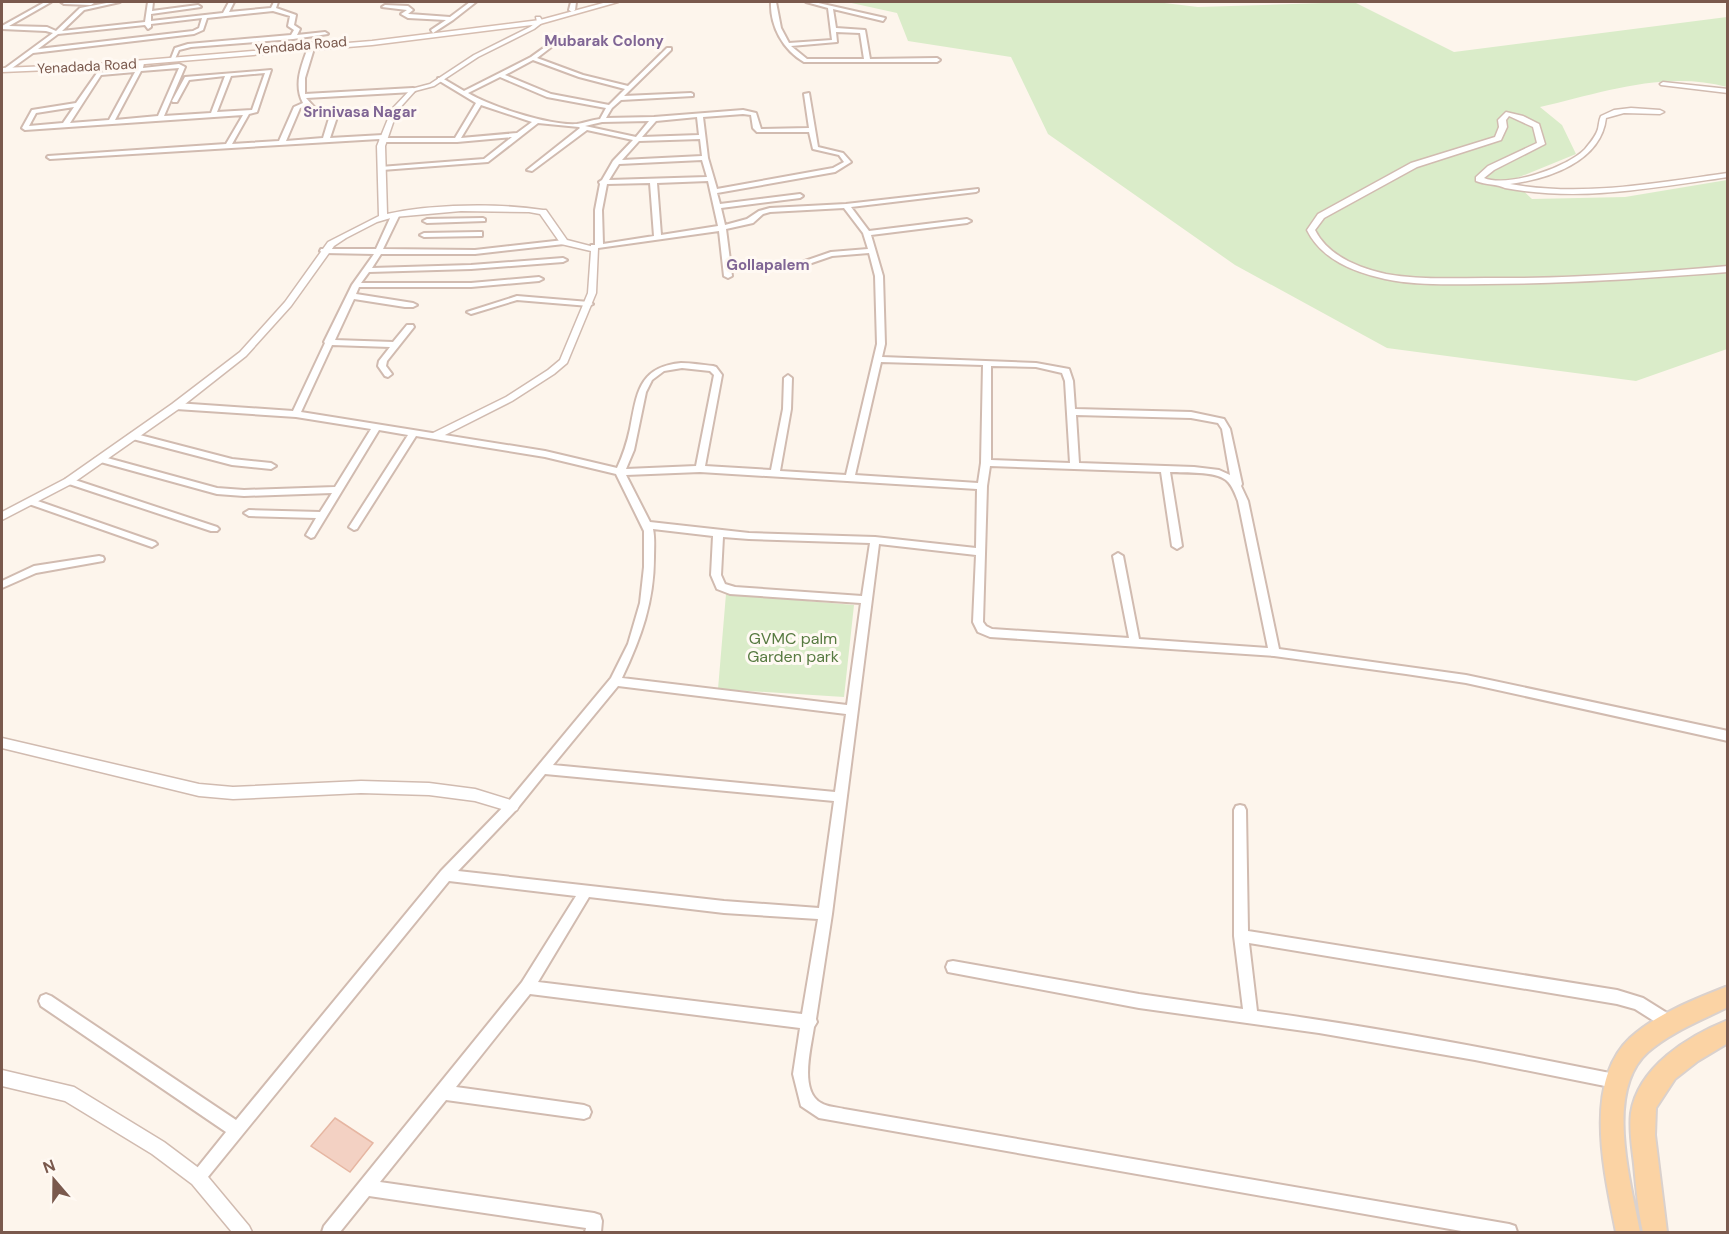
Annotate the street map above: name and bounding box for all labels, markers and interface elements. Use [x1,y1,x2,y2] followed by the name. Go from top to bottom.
[544,31,664,51] district label: Mubarak Colony
[254,32,348,58] street label: Yendada Road
[37,54,137,78] street label: Yenadada Road
[303,102,417,122] district label: Srinivasa Nagar
[726,255,810,275] district label: Gollapalem
[747,628,839,667] park label: GVMC palm Garden park
[24,1150,84,1210] north arrow
[40,1155,58,1178] text: N

